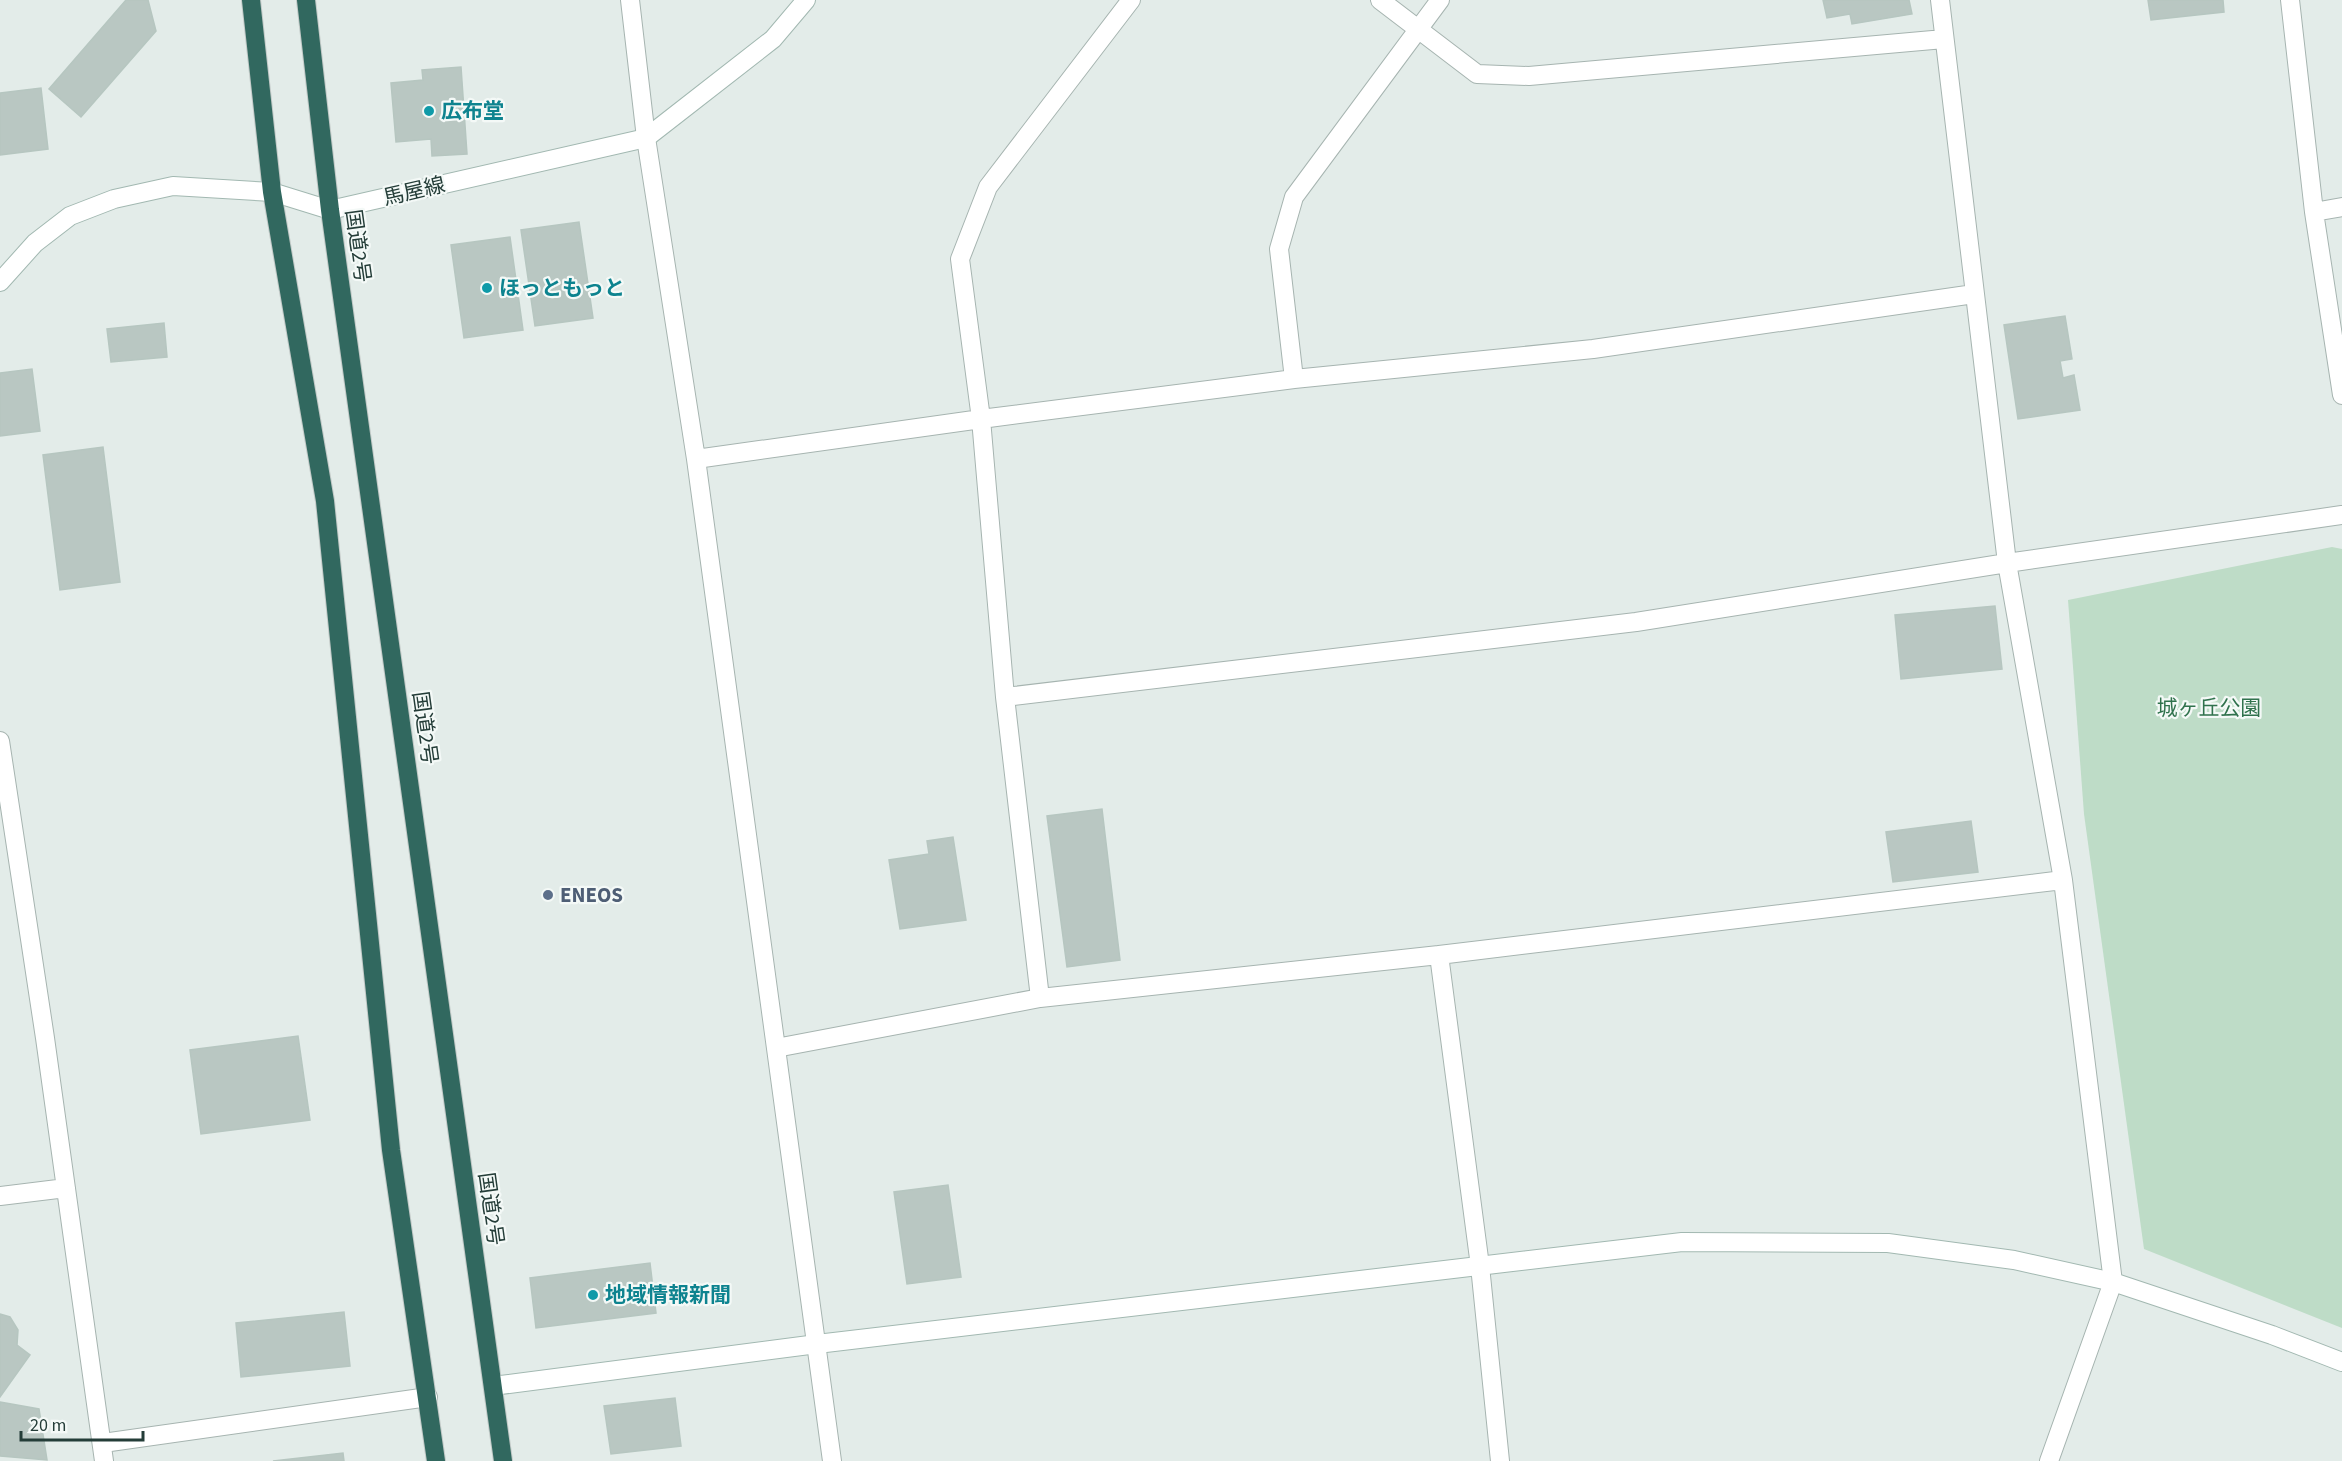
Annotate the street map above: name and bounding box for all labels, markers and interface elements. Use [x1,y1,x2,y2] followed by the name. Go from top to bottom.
[441,96,504,126] place label: 広布堂
[422,104,436,118] marker: 広布堂
[380,169,448,213] street label: 馬屋線
[338,208,378,284] street label: 国道2号
[499,273,625,303] place label: ほっともっと
[480,281,494,295] marker: ほっともっと
[405,690,445,766] street label: 国道2号
[2157,693,2262,723] park label: 城ヶ丘公園
[560,880,623,910] place label: ENEOS
[541,888,555,902] marker: ENEOS
[471,1171,511,1247] street label: 国道2号
[605,1280,731,1310] place label: 地域情報新聞
[586,1288,600,1302] marker: 地域情報新聞
[21,1404,142,1442] scale bar
[30,1413,66,1438] text: 20 m

